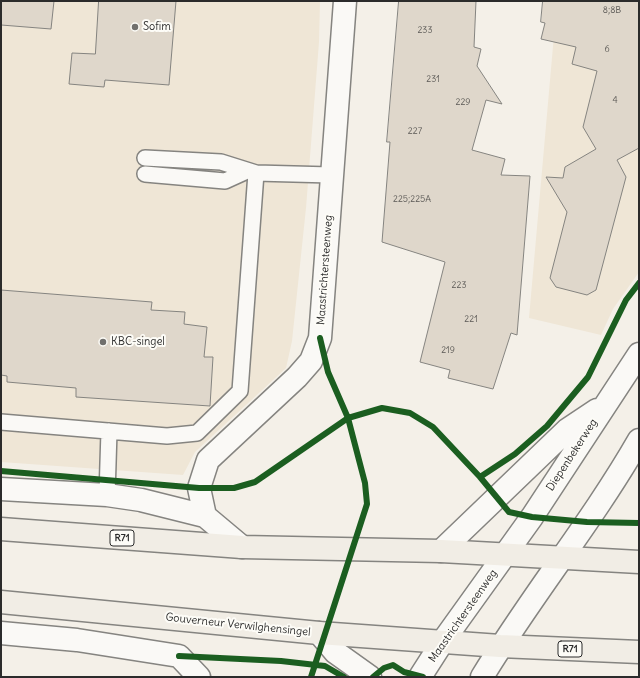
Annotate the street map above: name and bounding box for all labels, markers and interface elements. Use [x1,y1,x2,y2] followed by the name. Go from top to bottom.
[603,5,621,15] house number: 8;8B
[143,20,171,34] place label: Sofim
[130,22,140,32] marker: Sofim
[417,25,433,35] house number: 233
[604,44,610,54] house number: 6
[426,74,440,84] house number: 231
[612,95,618,105] house number: 4
[455,97,471,107] house number: 229
[408,126,422,136] house number: 227
[393,194,431,204] house number: 225;225A
[315,215,335,325] street label: Maastrichtersteenweg
[452,280,466,290] house number: 223
[464,314,478,324] house number: 221
[111,335,165,349] place label: KBC-singel
[98,337,108,347] marker: KBC-singel
[441,345,455,355] house number: 219
[544,416,600,494] street label: Diepenbekerweg
[110,530,134,546] road number: R71
[426,567,500,665] street label: Maastrichtersteenweg
[165,611,311,639] street label: Gouverneur Verwilghensingel
[558,641,582,657] road number: R71

